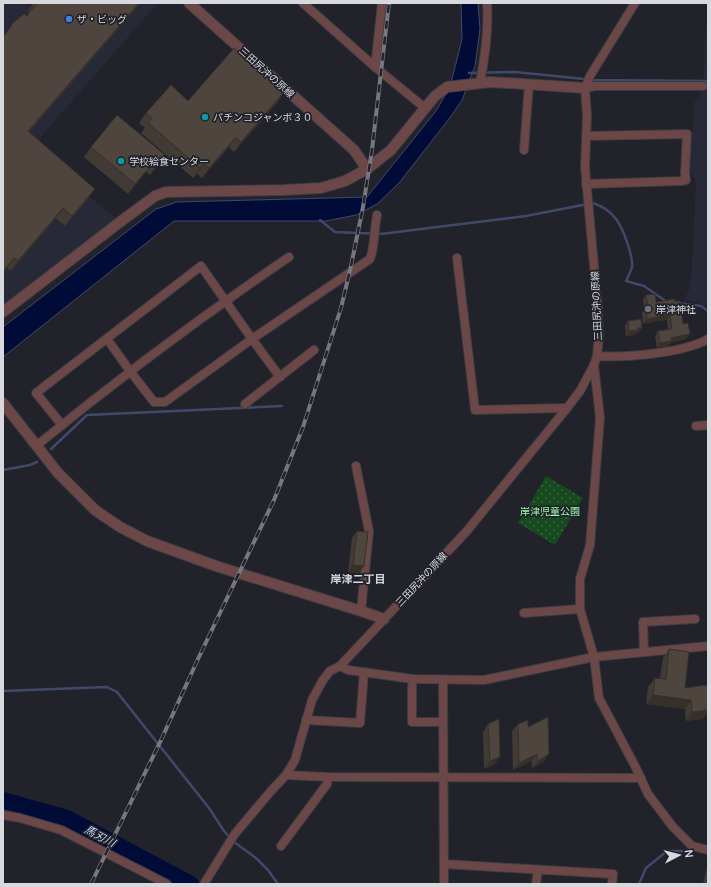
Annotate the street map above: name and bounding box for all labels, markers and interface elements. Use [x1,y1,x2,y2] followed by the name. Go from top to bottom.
[77,12,127,26] place label: ザ・ビッグ
[64,14,74,24] marker: ザ・ビッグ
[236,43,298,101] street label: 三田尻沖の原線
[213,110,313,124] place label: パチンコジャンボ３０
[200,112,210,122] marker: パチンコジャンボ３０
[129,154,209,168] place label: 学校給食センター
[116,156,126,166] marker: 学校給食センター
[587,271,605,341] street label: 三田尻沖の原線
[656,302,696,316] place label: 岸津神社
[643,304,653,314] marker: 岸津神社
[520,504,580,518] park label: 岸津児童公園
[392,549,450,609] street label: 三田尻沖の原線
[331,571,386,586] district label: 岸津二丁目
[82,821,119,850] water label: 馬刃川
[659,835,699,875] north arrow
[681,849,697,859] text: N

